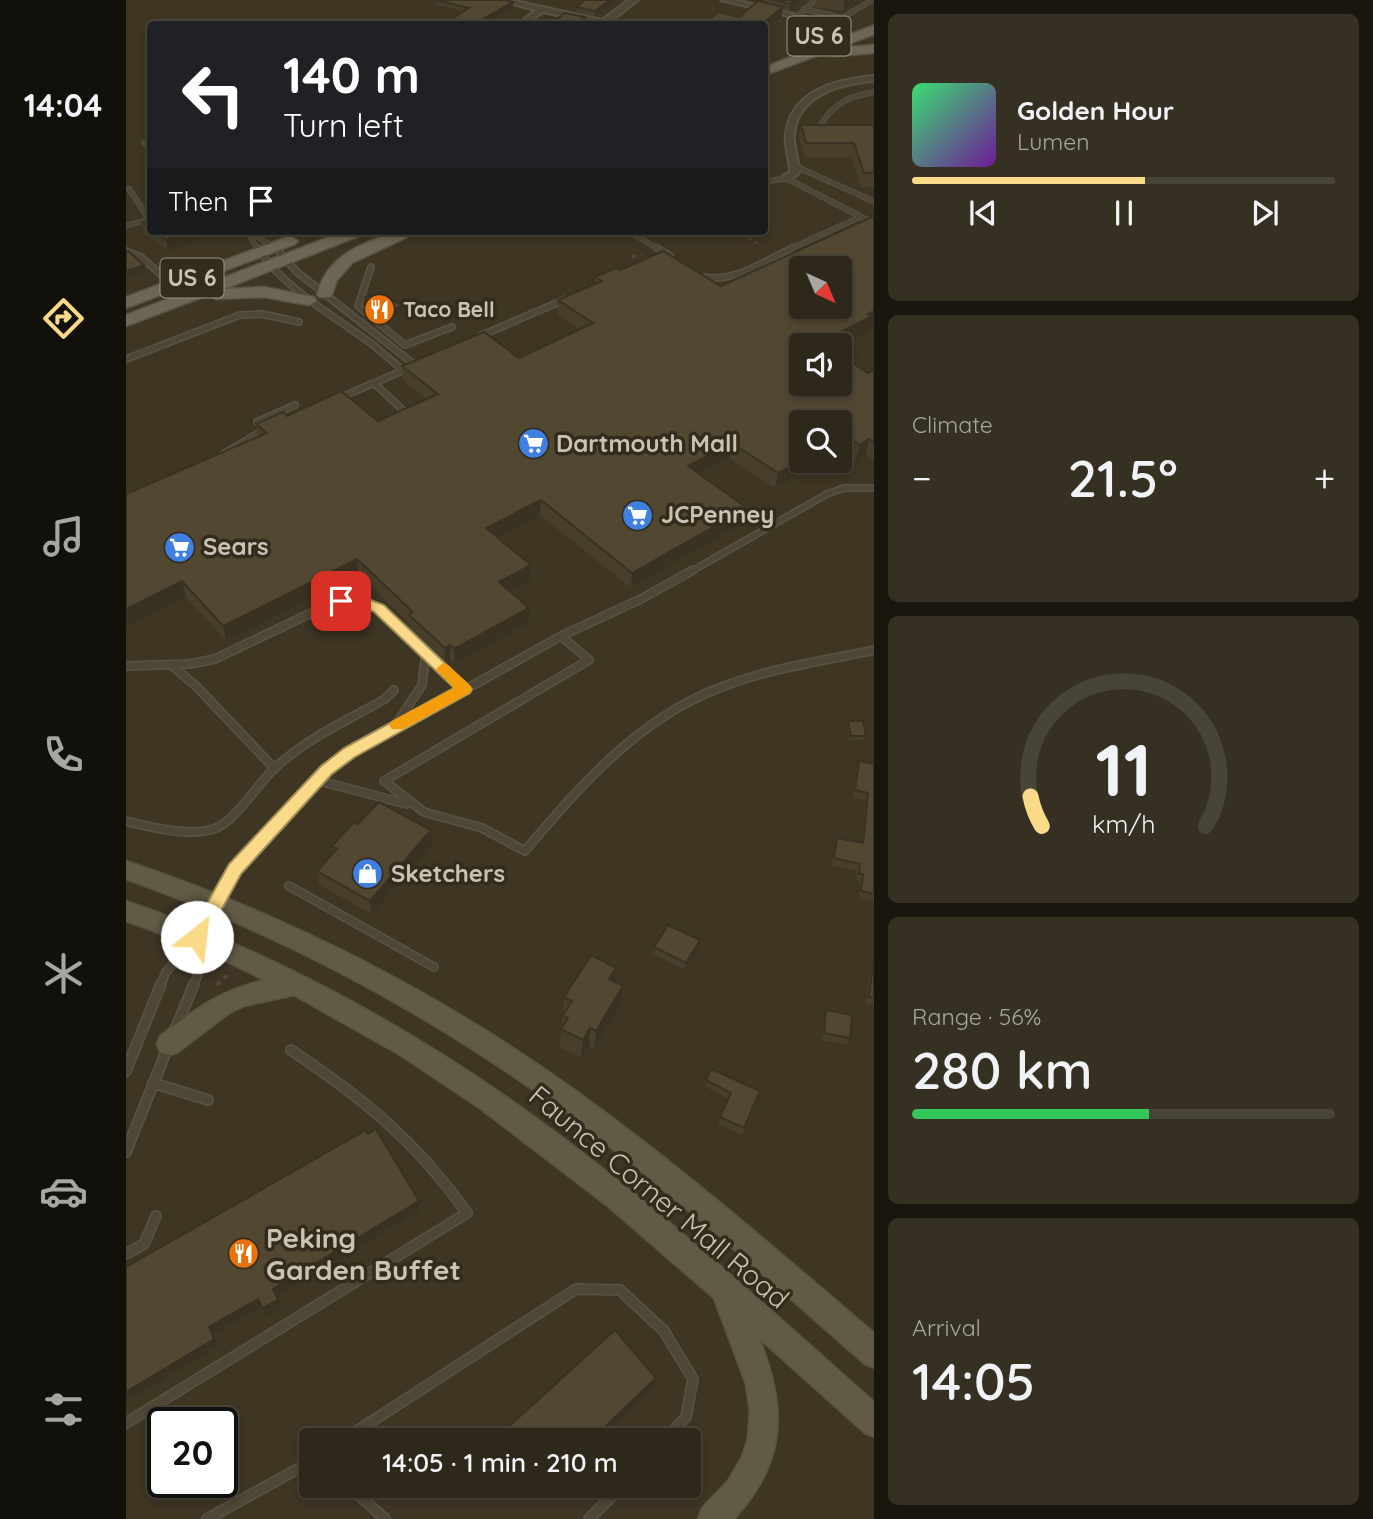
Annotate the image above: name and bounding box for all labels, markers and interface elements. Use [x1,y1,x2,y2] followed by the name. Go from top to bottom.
[788,17,850,56] road number: US 6
[283,44,420,105] text: 140 m
[168,49,259,140] icon: left
[24,85,102,125] text: 14:04
[1017,94,1174,127] text: Golden Hour
[283,105,404,145] text: Turn left
[1017,127,1090,156] text: Lumen
[242,182,280,220] icon: arrive
[168,185,228,218] text: Then
[964,194,1002,232] icon: previous
[1105,194,1143,232] icon: pause
[1246,194,1284,232] icon: next
[789,256,852,318] north arrow
[789,256,852,473] map controls
[160,258,224,298] road number: US 6
[363,293,397,327] restaurant icon: Taco Bell
[39,294,88,343] icon: directions
[403,296,495,322] place label: Taco Bell
[789,333,852,396] button: sound
[789,410,852,473] button: search
[912,410,993,439] text: Climate
[516,427,550,461] supermarket icon: Dartmouth Mall
[556,428,738,458] place label: Dartmouth Mall
[1068,445,1178,510] text: 21.5°
[912,454,932,502] text: −
[1314,454,1335,502] text: +
[621,498,655,532] supermarket icon: JCPenney
[661,499,774,529] place label: JCPenney
[39,512,88,561] icon: music
[163,530,197,564] supermarket icon: Sears
[203,531,269,561] place label: Sears
[311,571,371,631] pin
[322,582,360,620] icon: arrive
[1095,723,1152,814] text: 11
[39,730,88,779] icon: phone
[1092,807,1155,838] text: km/h
[351,857,385,891] shop icon: Sketchers
[391,858,505,888] place label: Sketchers
[160,900,234,974] position arrow
[39,949,88,998] icon: climate
[912,1002,1041,1031] text: Range · 56%
[912,1037,1093,1102] text: 280 km
[522,1078,796,1316] street label: Faunce Corner Mall Road
[39,1167,88,1216] icon: car
[266,1220,461,1287] place label: Peking Garden Buffet
[226,1237,260,1271] restaurant icon: Peking Garden Buffet
[912,1313,981,1342] text: Arrival
[912,1348,1035,1413] text: 14:05
[39,1385,88,1434] icon: filters
[147,1407,238,1498] speed limit sign: 20
[382,1446,618,1479] text: 14:05 · 1 min · 210 m

